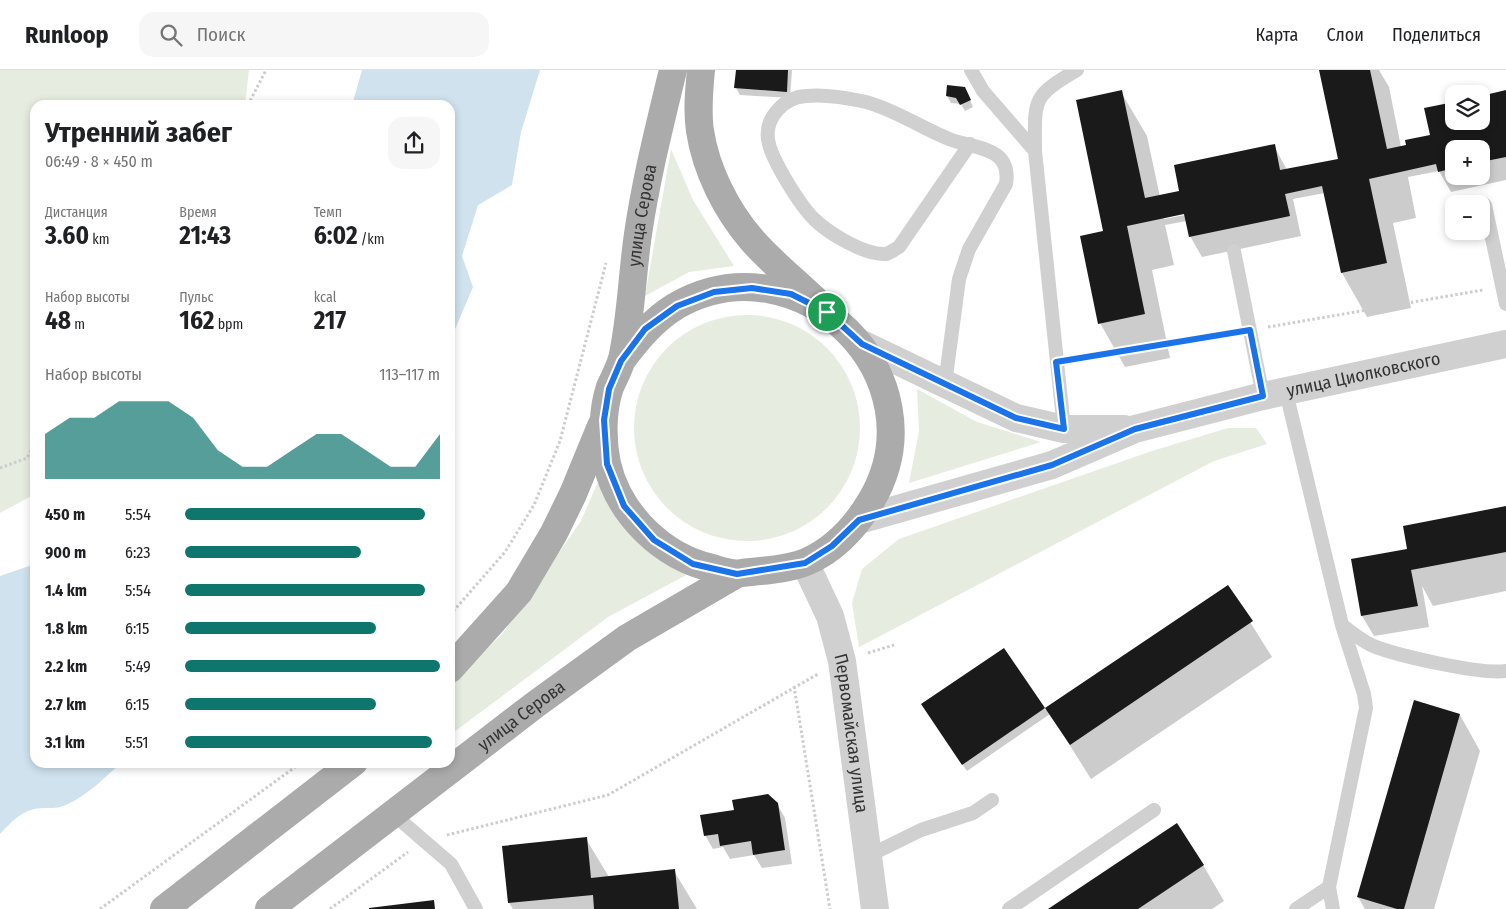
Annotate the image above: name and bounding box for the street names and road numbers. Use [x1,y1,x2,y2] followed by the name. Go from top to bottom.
[623,162,662,268] street label: улица Серова
[1284,347,1442,402] street label: улица Циолковского
[829,651,873,814] street label: Первомайская улица
[473,675,570,756] street label: улица Серова

